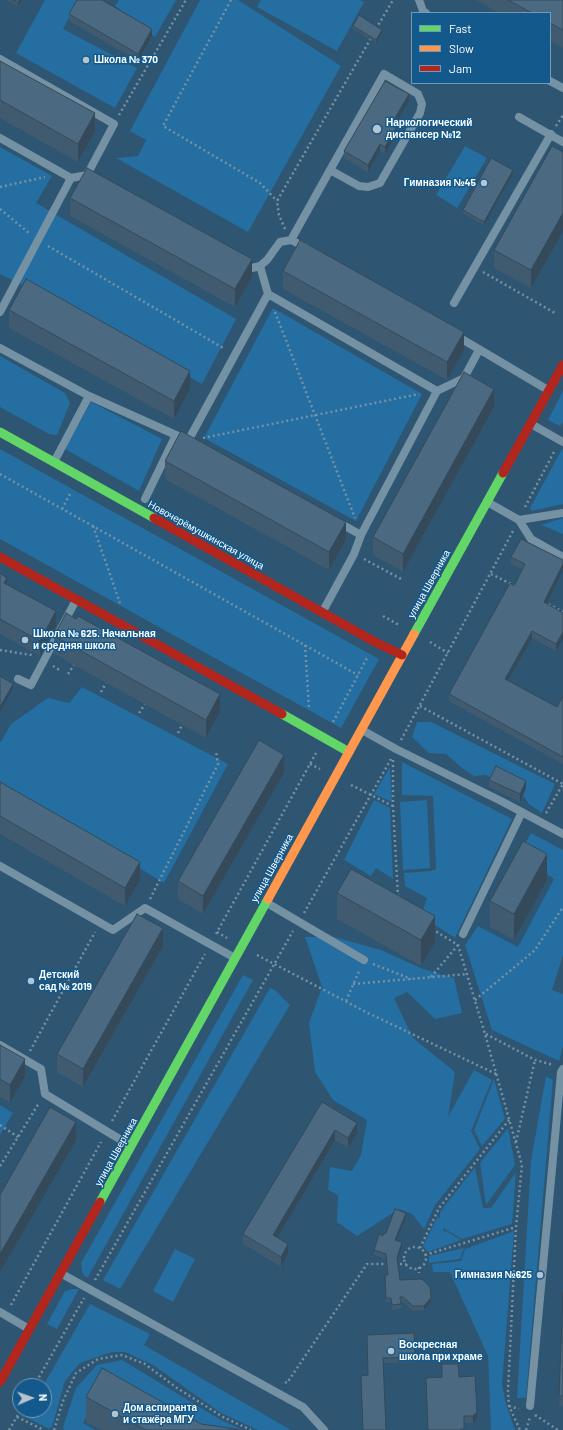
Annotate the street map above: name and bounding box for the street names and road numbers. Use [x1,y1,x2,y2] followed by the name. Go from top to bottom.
[146,498,266,572] street label: Новочерёмушкинская улица
[405,548,453,620] street label: улица Шверника
[248,832,296,904] street label: улица Шверника
[92,1116,140,1188] street label: улица Шверника

